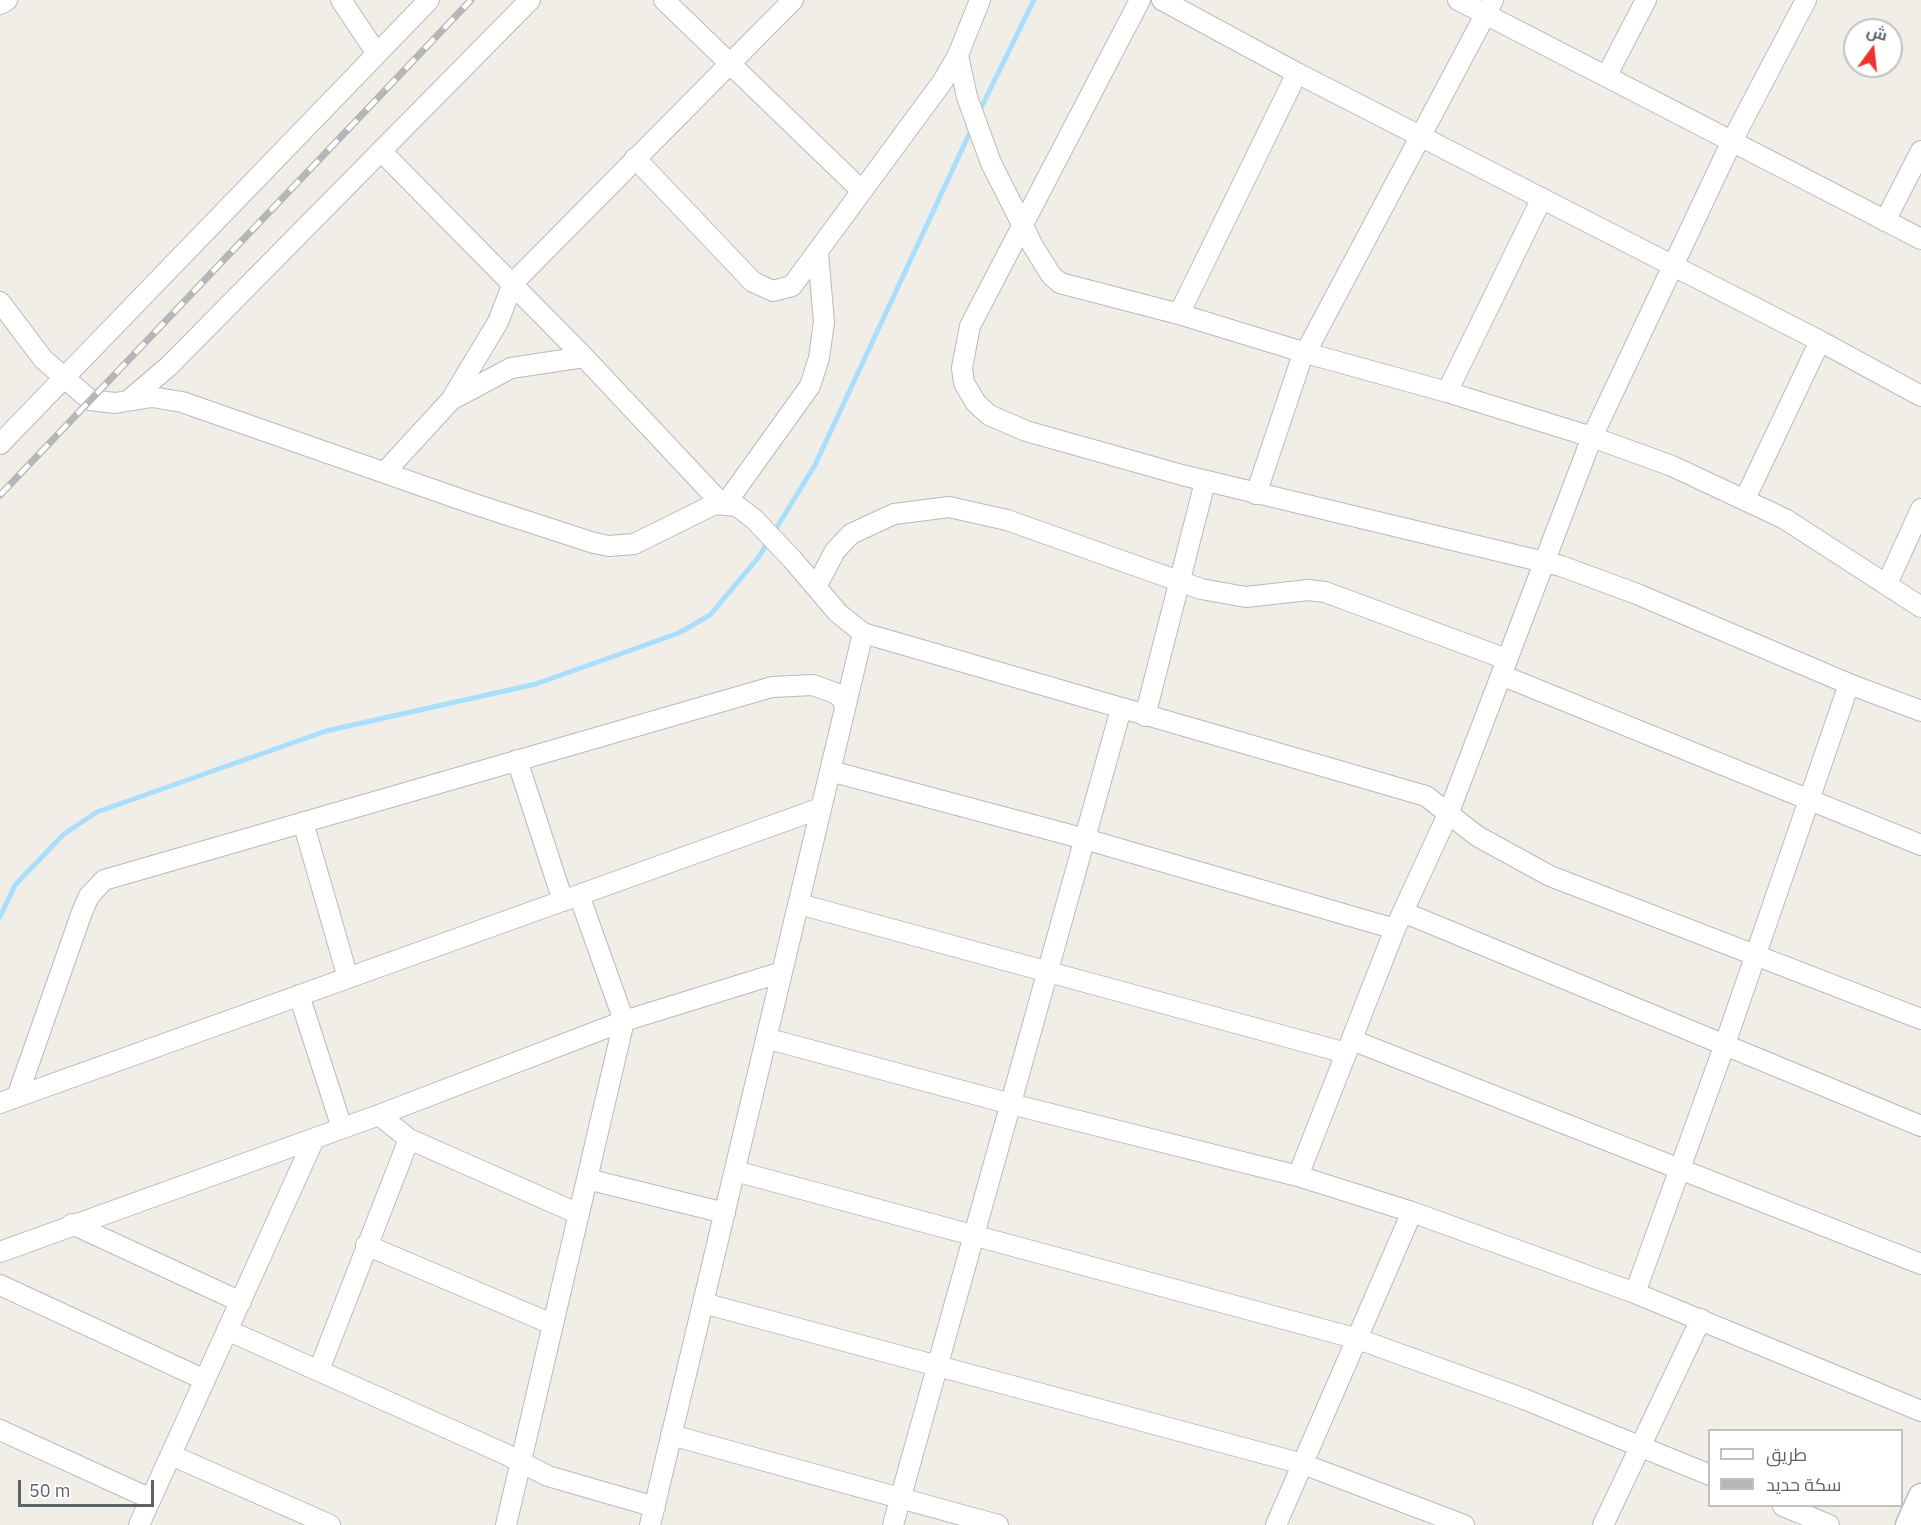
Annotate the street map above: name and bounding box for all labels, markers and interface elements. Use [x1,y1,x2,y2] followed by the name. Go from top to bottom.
[1843,18,1903,78] north arrow
[1865,20,1890,45] text: ش
[1708,1429,1903,1507] legend
[1766,1443,1807,1466] text: طريق
[21,1468,158,1506] scale bar
[1766,1473,1841,1496] text: سكة حديد
[29,1479,71,1502] text: 50 m

